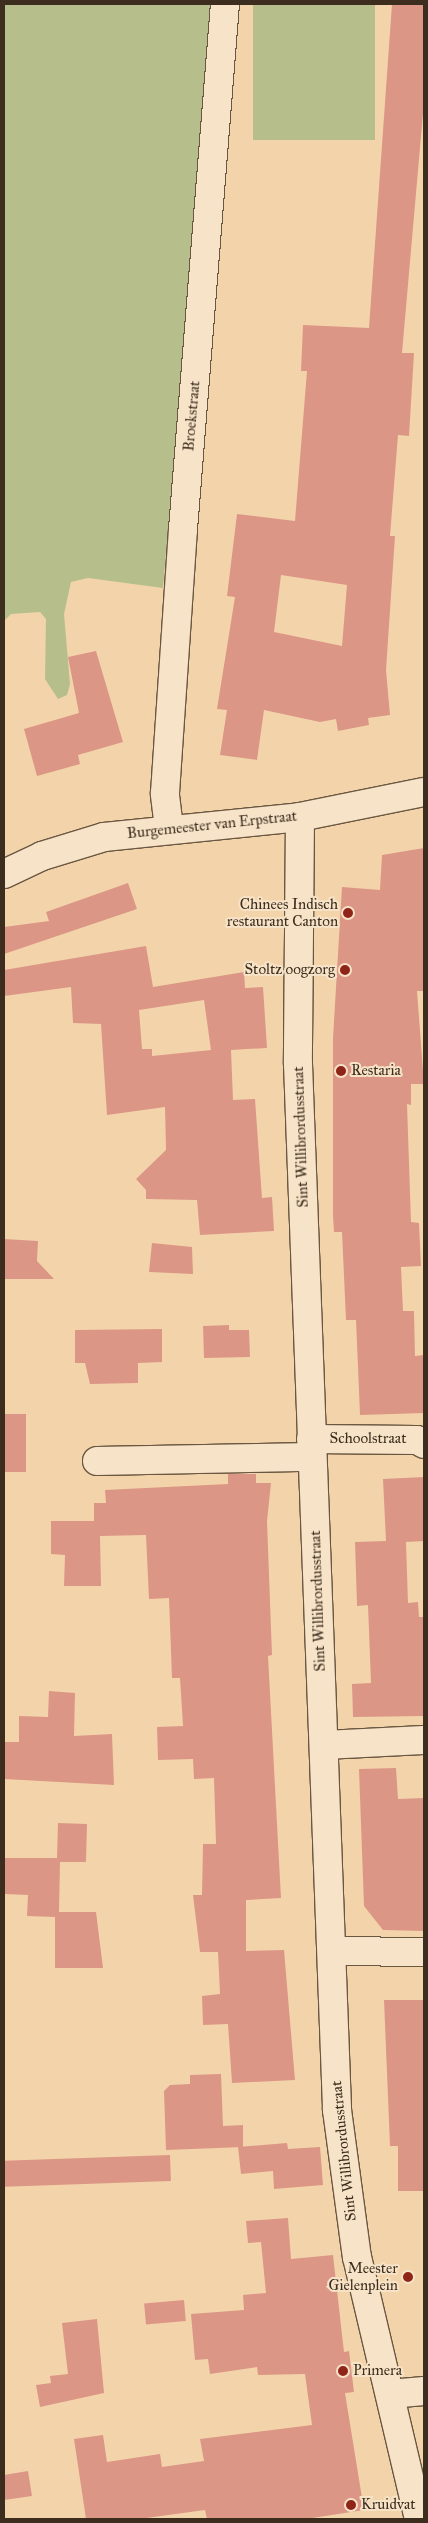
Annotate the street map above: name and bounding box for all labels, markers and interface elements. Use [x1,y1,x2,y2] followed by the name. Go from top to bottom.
[180,380,204,452] street label: Broekstraat
[126,807,298,843] street label: Burgemeester van Erpstraat
[227,895,338,930] place label: Chinees Indisch restaurant Canton
[342,907,354,919] marker: Chinees Indisch restaurant Canton
[244,961,335,979] place label: Stoltz oogzorg
[339,964,351,976] marker: Stoltz oogzorg
[351,1062,401,1080] place label: Restaria
[335,1065,347,1077] marker: Restaria
[290,1066,312,1208] street label: Sint Willibrordusstraat
[330,1430,406,1448] street label: Schoolstraat
[307,1530,329,1672] street label: Sint Willibrordusstraat
[328,2080,360,2222] street label: Sint Willibrordusstraat
[328,2259,398,2294] place label: Meester Gielenplein
[402,2271,414,2283] marker: Meester Gielenplein
[353,2362,402,2380] place label: Primera
[337,2365,349,2377] marker: Primera
[361,2496,416,2514] place label: Kruidvat
[345,2499,357,2511] marker: Kruidvat

